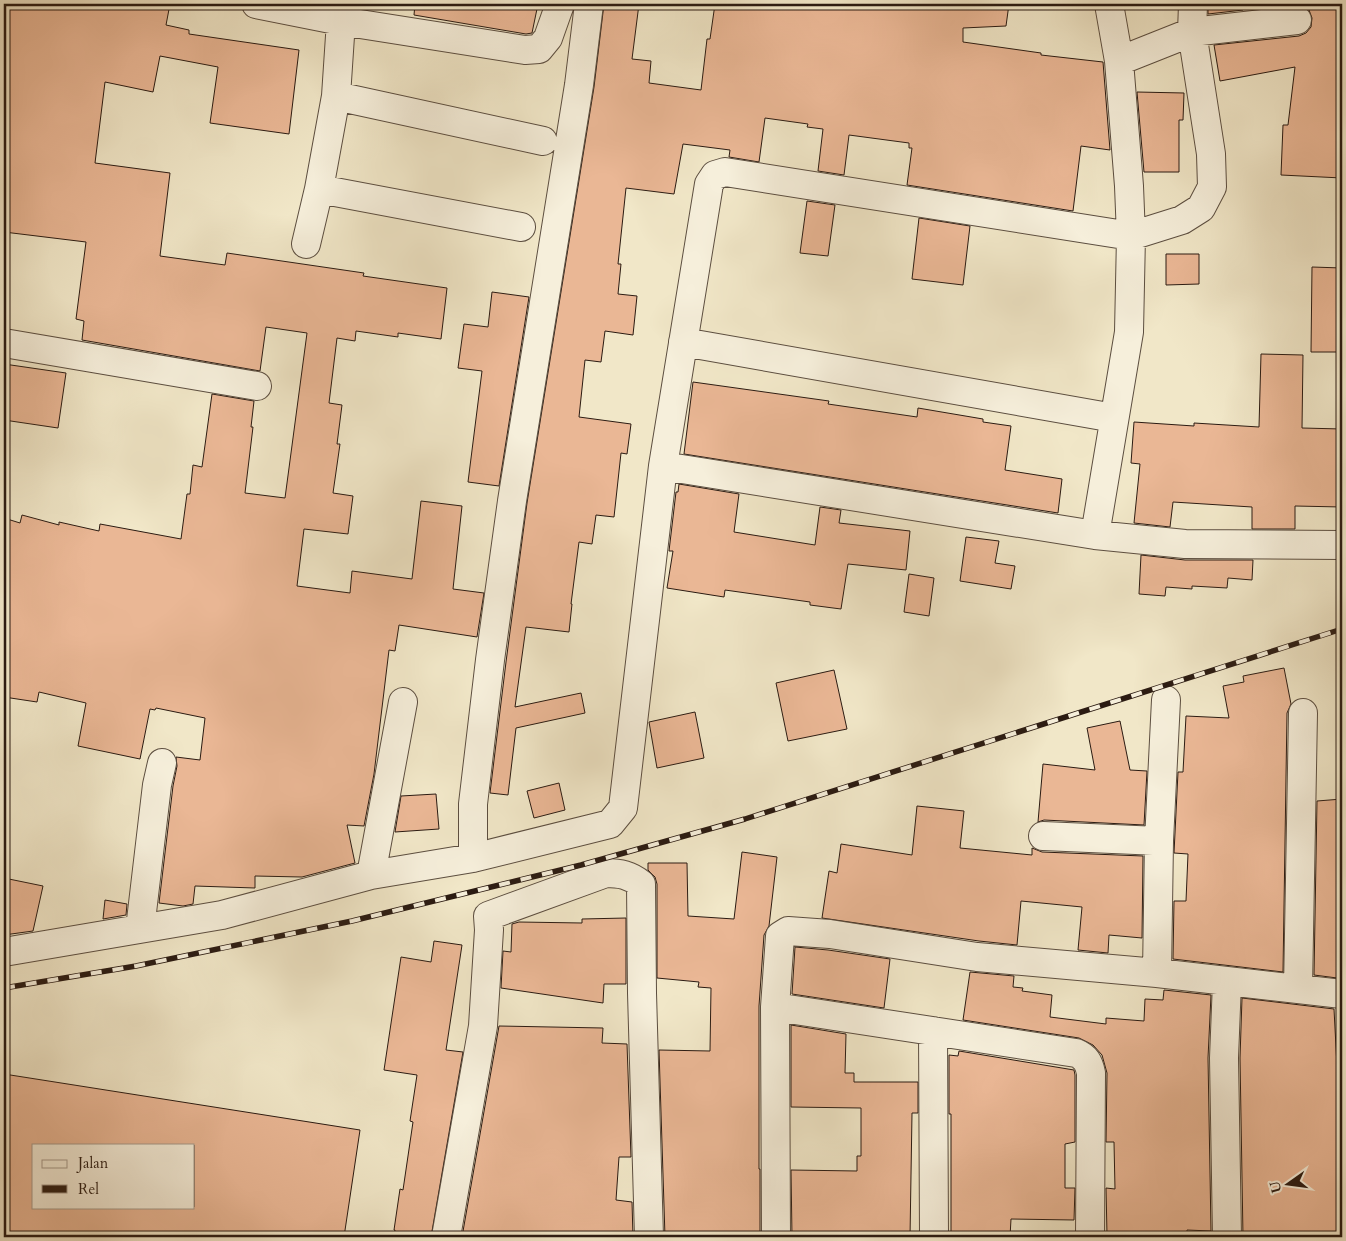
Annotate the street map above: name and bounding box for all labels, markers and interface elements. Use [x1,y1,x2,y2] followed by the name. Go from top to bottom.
[32,1144,195,1208] legend
[76,1153,109,1173] text: Jalan
[1264,1158,1314,1208] north arrow
[78,1179,99,1199] text: Rel
[1265,1179,1286,1195] text: U

